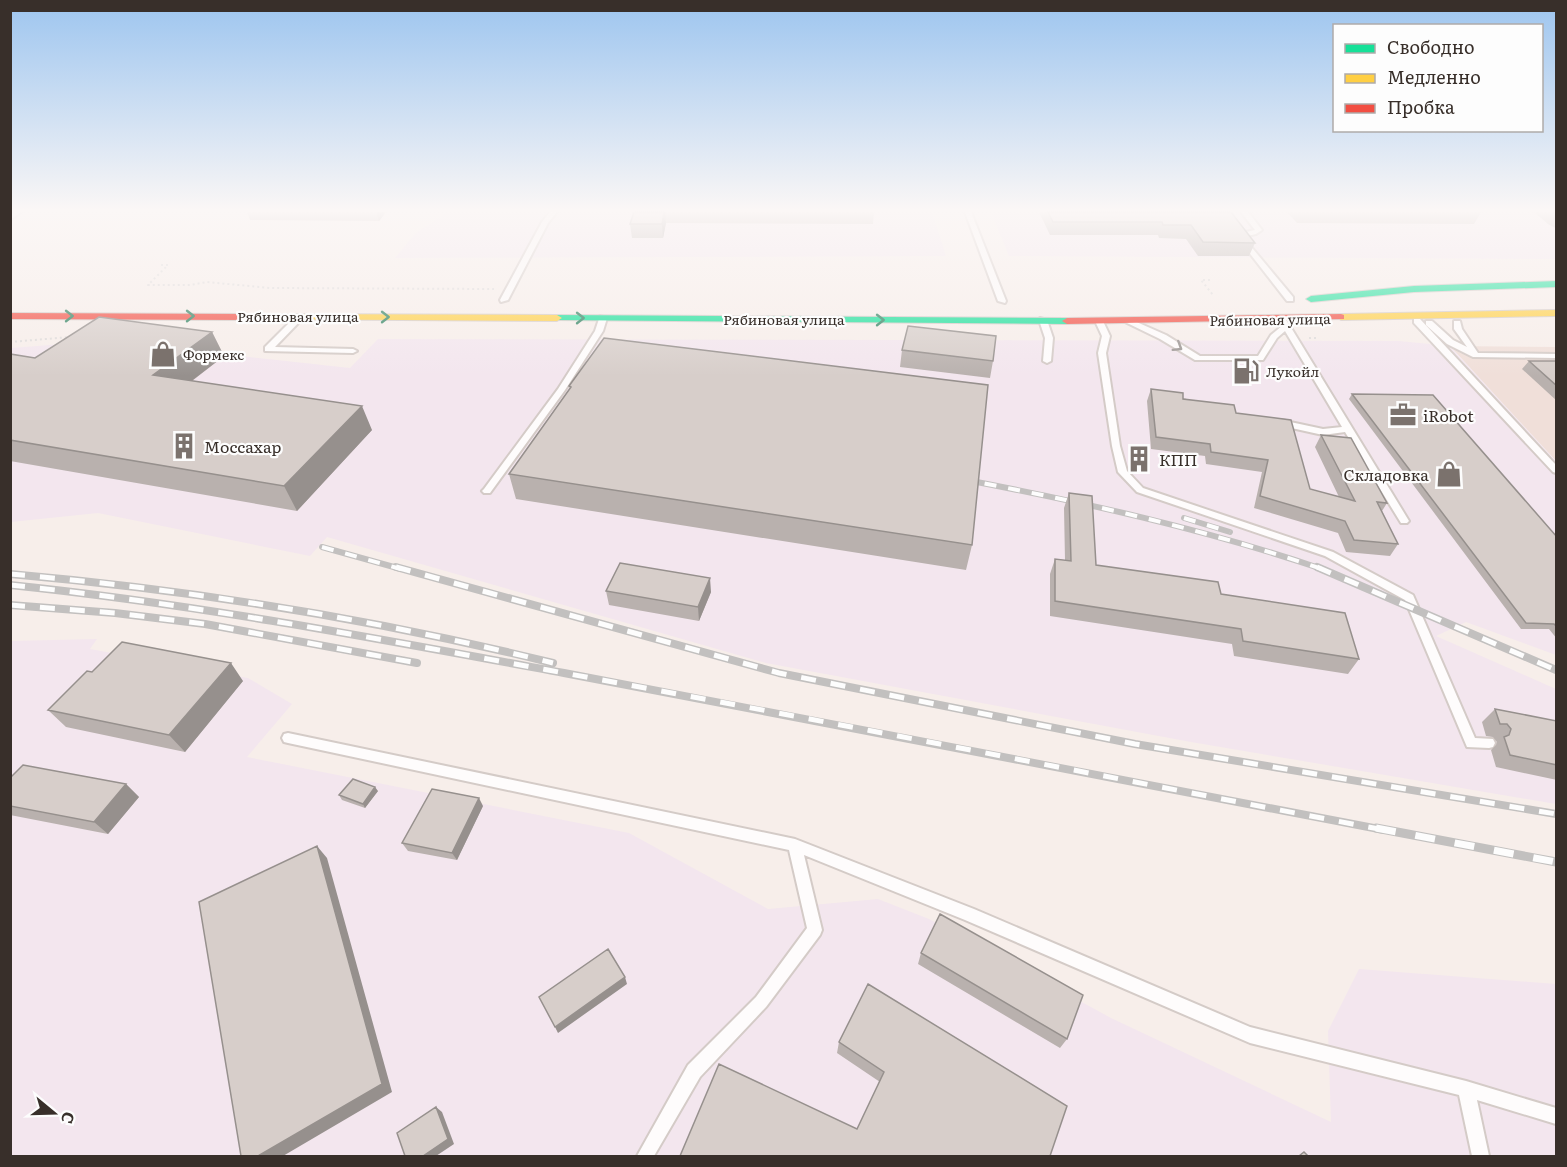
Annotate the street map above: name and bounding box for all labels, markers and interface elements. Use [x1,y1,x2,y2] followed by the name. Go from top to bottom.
[1333,24,1543,132] legend
[1387,33,1475,60] text: Свободно
[1387,63,1481,90] text: Медленно
[1387,93,1455,120] text: Пробка
[237,306,359,326] street label: Рябиновая улица
[1209,308,1331,330] street label: Рябиновая улица
[723,309,845,329] street label: Рябиновая улица
[64,310,73,322] one-way arrow
[185,310,194,322] one-way arrow
[380,311,389,323] one-way arrow
[575,312,584,324] one-way arrow
[875,314,884,326] one-way arrow
[148,339,178,369] shop icon: Формекс
[1172,339,1183,350] one-way arrow
[183,344,244,364] place label: Формекс
[1231,356,1261,386] fuel station icon: Лукойл
[1266,361,1319,381] place label: Лукойл
[1388,400,1418,430] office icon: iRobot
[1423,403,1474,427] place label: iRobot
[169,431,199,461] building icon: Моссахар
[204,434,282,458] place label: Моссахар
[1124,444,1154,474] building icon: КПП
[1159,447,1197,471] place label: КПП
[1434,459,1464,489] shop icon: Складовка
[1344,462,1429,486] place label: Складовка
[24,1083,84,1143] north arrow
[56,1109,82,1127] text: С

